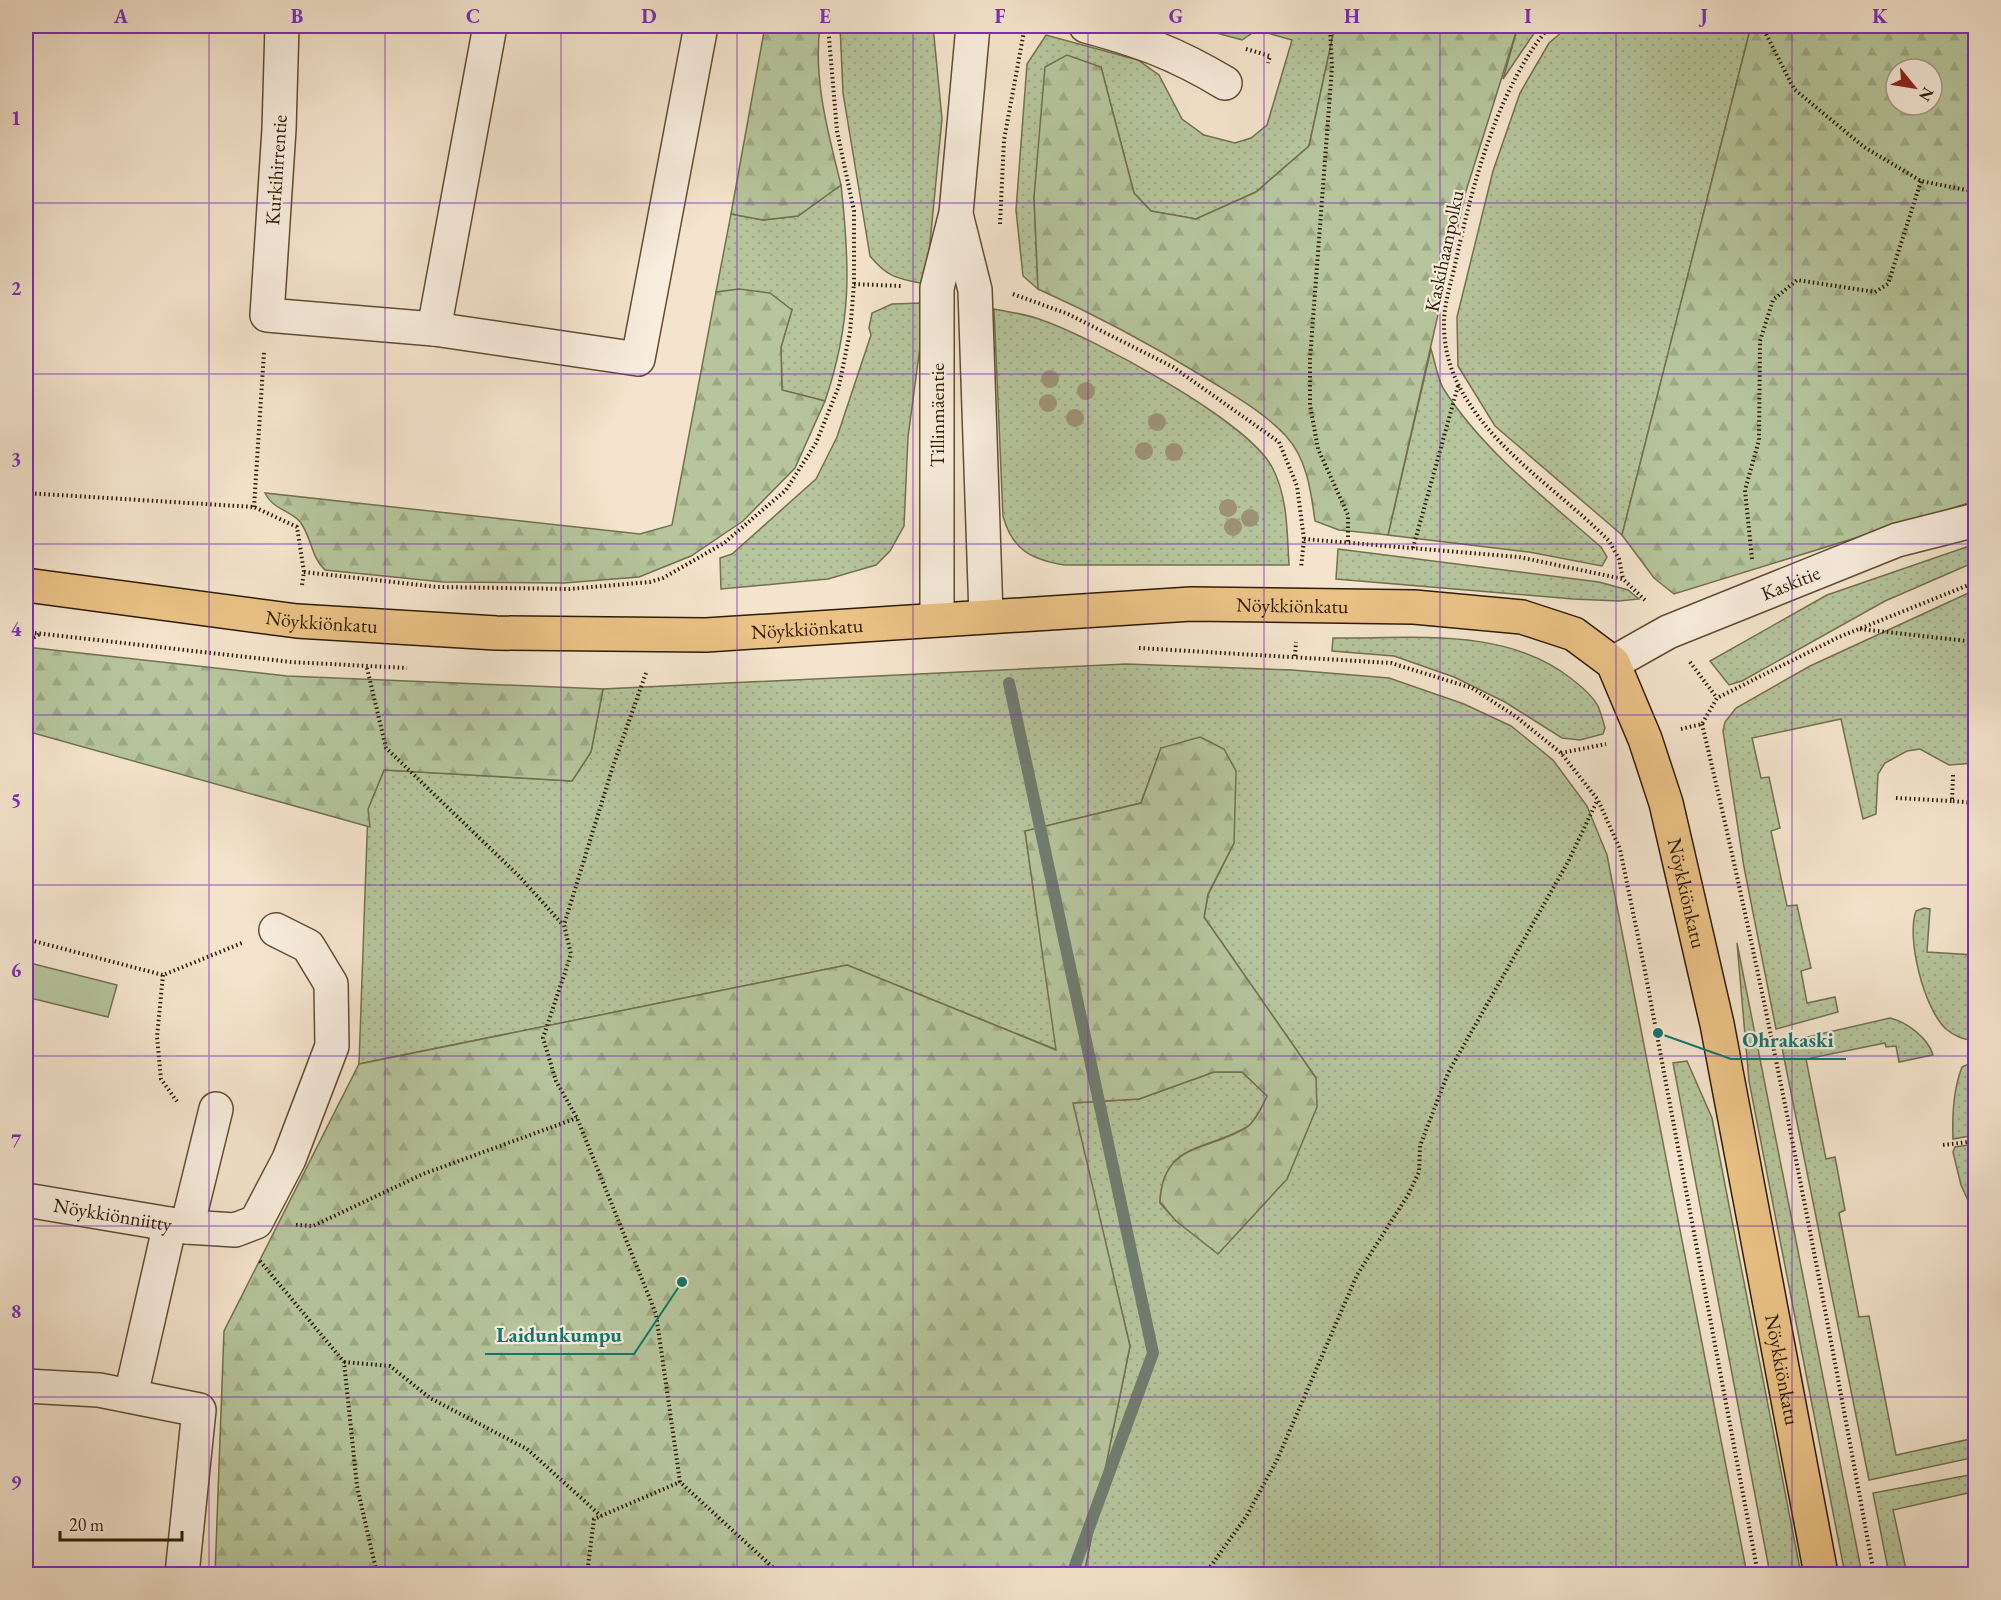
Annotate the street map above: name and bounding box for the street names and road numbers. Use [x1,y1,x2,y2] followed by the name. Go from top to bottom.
[259,114,293,226] street label: Kurkihirrentie
[1418,187,1470,314] street label: Kaskihaanpolku
[924,363,950,467] street label: Tillinmäentie
[1757,559,1824,606] street label: Kaskitie
[1236,592,1349,619] street label: Nöykkiönkatu
[264,604,379,639] street label: Nöykkiönkatu
[750,612,864,645] street label: Nöykkiönkatu
[1662,836,1712,951] street label: Nöykkiönkatu
[52,1192,174,1237] street label: Nöykkiönniitty
[1759,1312,1806,1428] street label: Nöykkiönkatu

